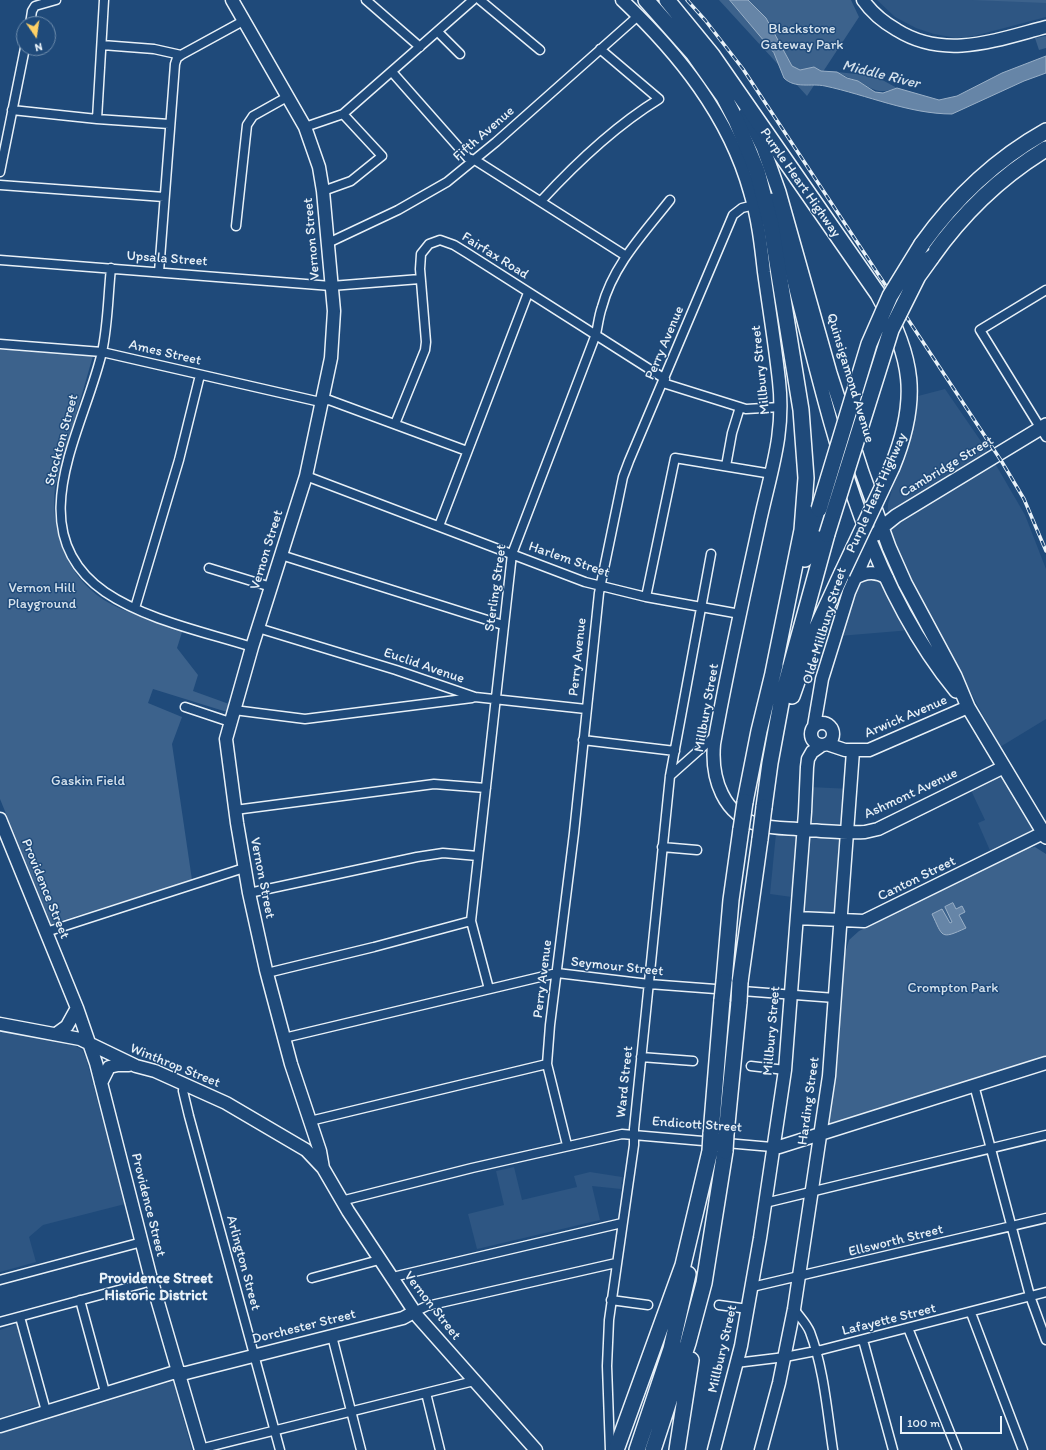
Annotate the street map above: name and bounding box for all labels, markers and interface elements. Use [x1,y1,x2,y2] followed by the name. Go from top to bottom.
[16,16,56,56] north arrow
[761,21,843,54] park label: Blackstone Gateway Park
[34,40,44,54] text: N
[840,57,922,93] water label: Middle River
[450,103,518,165] street label: Fifth Avenue
[756,125,844,241] street label: Purple Heart Highway
[300,197,324,281] street label: Vernon Street
[458,229,532,283] street label: Fairfax Road
[126,248,208,270] street label: Upsala Street
[642,304,688,382] street label: Perry Avenue
[822,311,878,445] street label: Quinsigamond Avenue
[748,324,774,416] street label: Millbury Street
[127,337,203,369] street label: Ames Street
[42,392,82,488] street label: Stockton Street
[843,430,911,556] street label: Purple Heart Highway
[897,432,997,502] street label: Cambridge Street
[247,508,287,592] street label: Vernon Street
[526,538,612,582] street label: Harlem Street
[482,543,510,633] street label: Sterling Street
[799,566,851,686] street label: Olde Millbury Street
[8,580,76,612] park label: Vernon Hill Playground
[566,617,590,697] street label: Perry Avenue
[382,644,466,688] street label: Euclid Avenue
[691,662,723,754] street label: Millbury Street
[862,692,950,742] street label: Arwick Avenue
[862,765,960,823] street label: Ashmont Avenue
[51,773,125,789] park label: Gaskin Field
[246,836,278,920] street label: Vernon Street
[17,837,73,941] street label: Providence Street
[875,853,959,905] street label: Canton Street
[530,939,556,1019] street label: Perry Avenue
[570,954,664,980] street label: Seymour Street
[908,980,998,996] park label: Crompton Park
[760,986,784,1076] street label: Millbury Street
[127,1040,223,1092] street label: Winthrop Street
[613,1045,637,1119] street label: Ward Street
[794,1056,824,1146] street label: Harding Street
[651,1113,743,1137] street label: Endicott Street
[127,1151,169,1259] street label: Providence Street
[222,1214,264,1312] street label: Arlington Street
[847,1221,945,1261] street label: Ellsworth Street
[400,1268,464,1344] street label: Vernon Street
[99,1270,213,1305] district label: Providence Street Historic District
[840,1300,938,1340] street label: Lafayette Street
[705,1303,741,1395] street label: Millbury Street
[250,1306,358,1348] street label: Dorchester Street
[902,1408,1004,1434] scale bar
[907,1416,940,1430] text: 100 m

